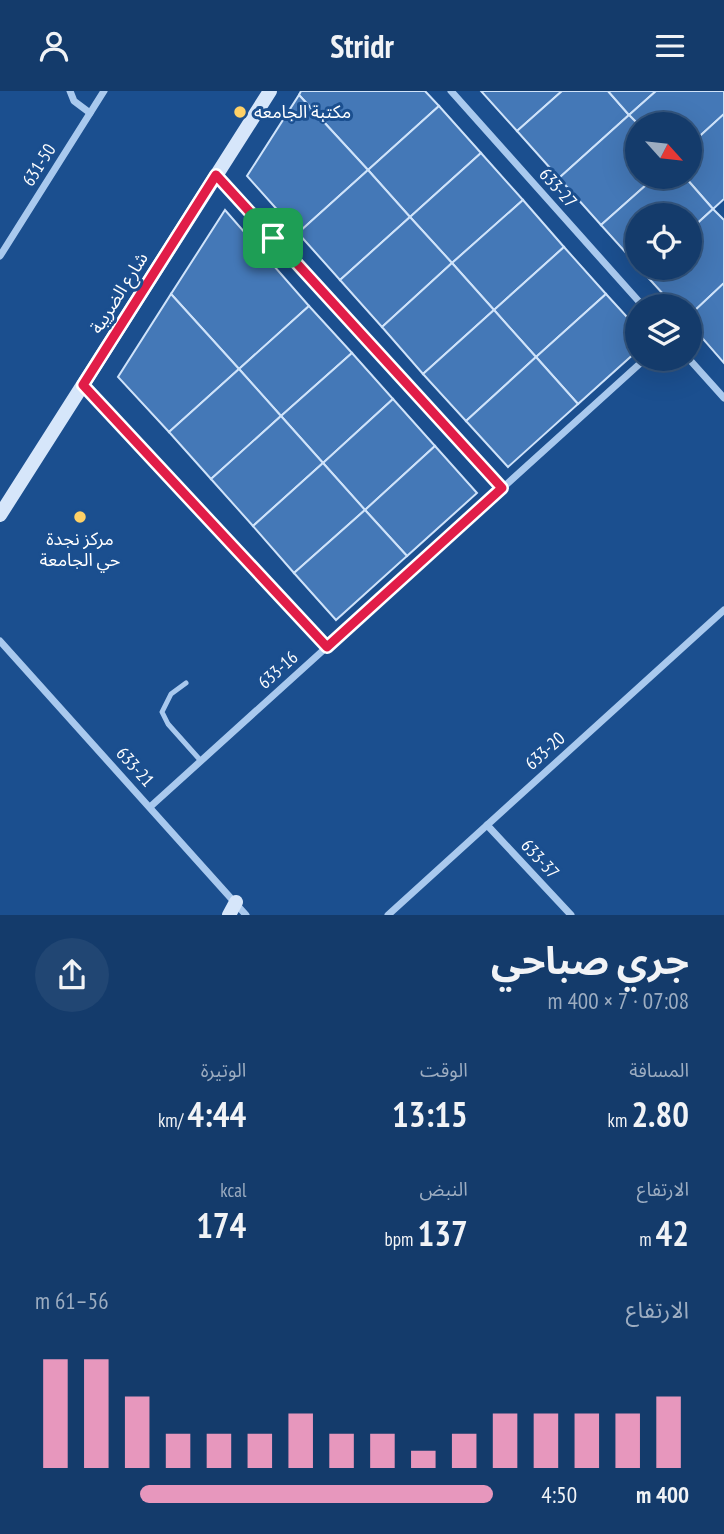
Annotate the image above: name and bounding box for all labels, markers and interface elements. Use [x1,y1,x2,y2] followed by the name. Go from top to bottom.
[330,25,394,67] text: Stridr
[35,27,73,65] icon: person
[651,27,689,65] icon: menu
[254,100,351,123] place label: مكتبة الجامعه
[232,104,248,120] marker: مكتبة الجامعه
[625,112,702,189] north arrow
[625,112,702,371] map controls
[17,139,60,190] street label: 631-50
[535,163,582,212] street label: 633-27
[625,203,702,280] button: locate
[243,208,303,268] pin
[254,219,292,257] icon: arrive
[84,248,155,339] street label: شارع الضريبة
[625,294,702,371] button: layers
[72,509,88,525] marker: مركز نجدة حي الجامعة
[40,527,120,573] place label: مركز نجدة حي الجامعة
[253,646,302,693] street label: 633-16
[520,727,569,774] street label: 633-20
[112,742,159,791] street label: 633-21
[516,834,564,883] street label: 633-37
[491,935,689,984] text: جري صباحي
[35,938,109,1012] button: share
[548,986,689,1015] text: 07:08 · 7 × 400 m
[201,1058,246,1082] text: الوتيرة
[420,1058,468,1082] text: الوقت
[629,1058,689,1082] text: المسافة
[187,1091,246,1137] text: 4:44
[392,1091,468,1137] text: 13:15
[631,1091,689,1137] text: 2.80
[158,1108,187,1132] text: /km
[608,1108,631,1132] text: km
[419,1177,468,1201] text: النبض
[637,1177,689,1201] text: الارتفاع
[220,1178,246,1202] text: kcal
[196,1202,246,1248] text: 174
[417,1210,468,1256] text: 137
[656,1210,689,1256] text: 42
[385,1227,417,1251] text: bpm
[639,1227,656,1251] text: m
[35,1286,108,1315] text: 56–61 m
[626,1295,689,1324] text: الارتفاع
[541,1480,577,1509] text: 4:50
[636,1480,689,1509] text: 400 m

